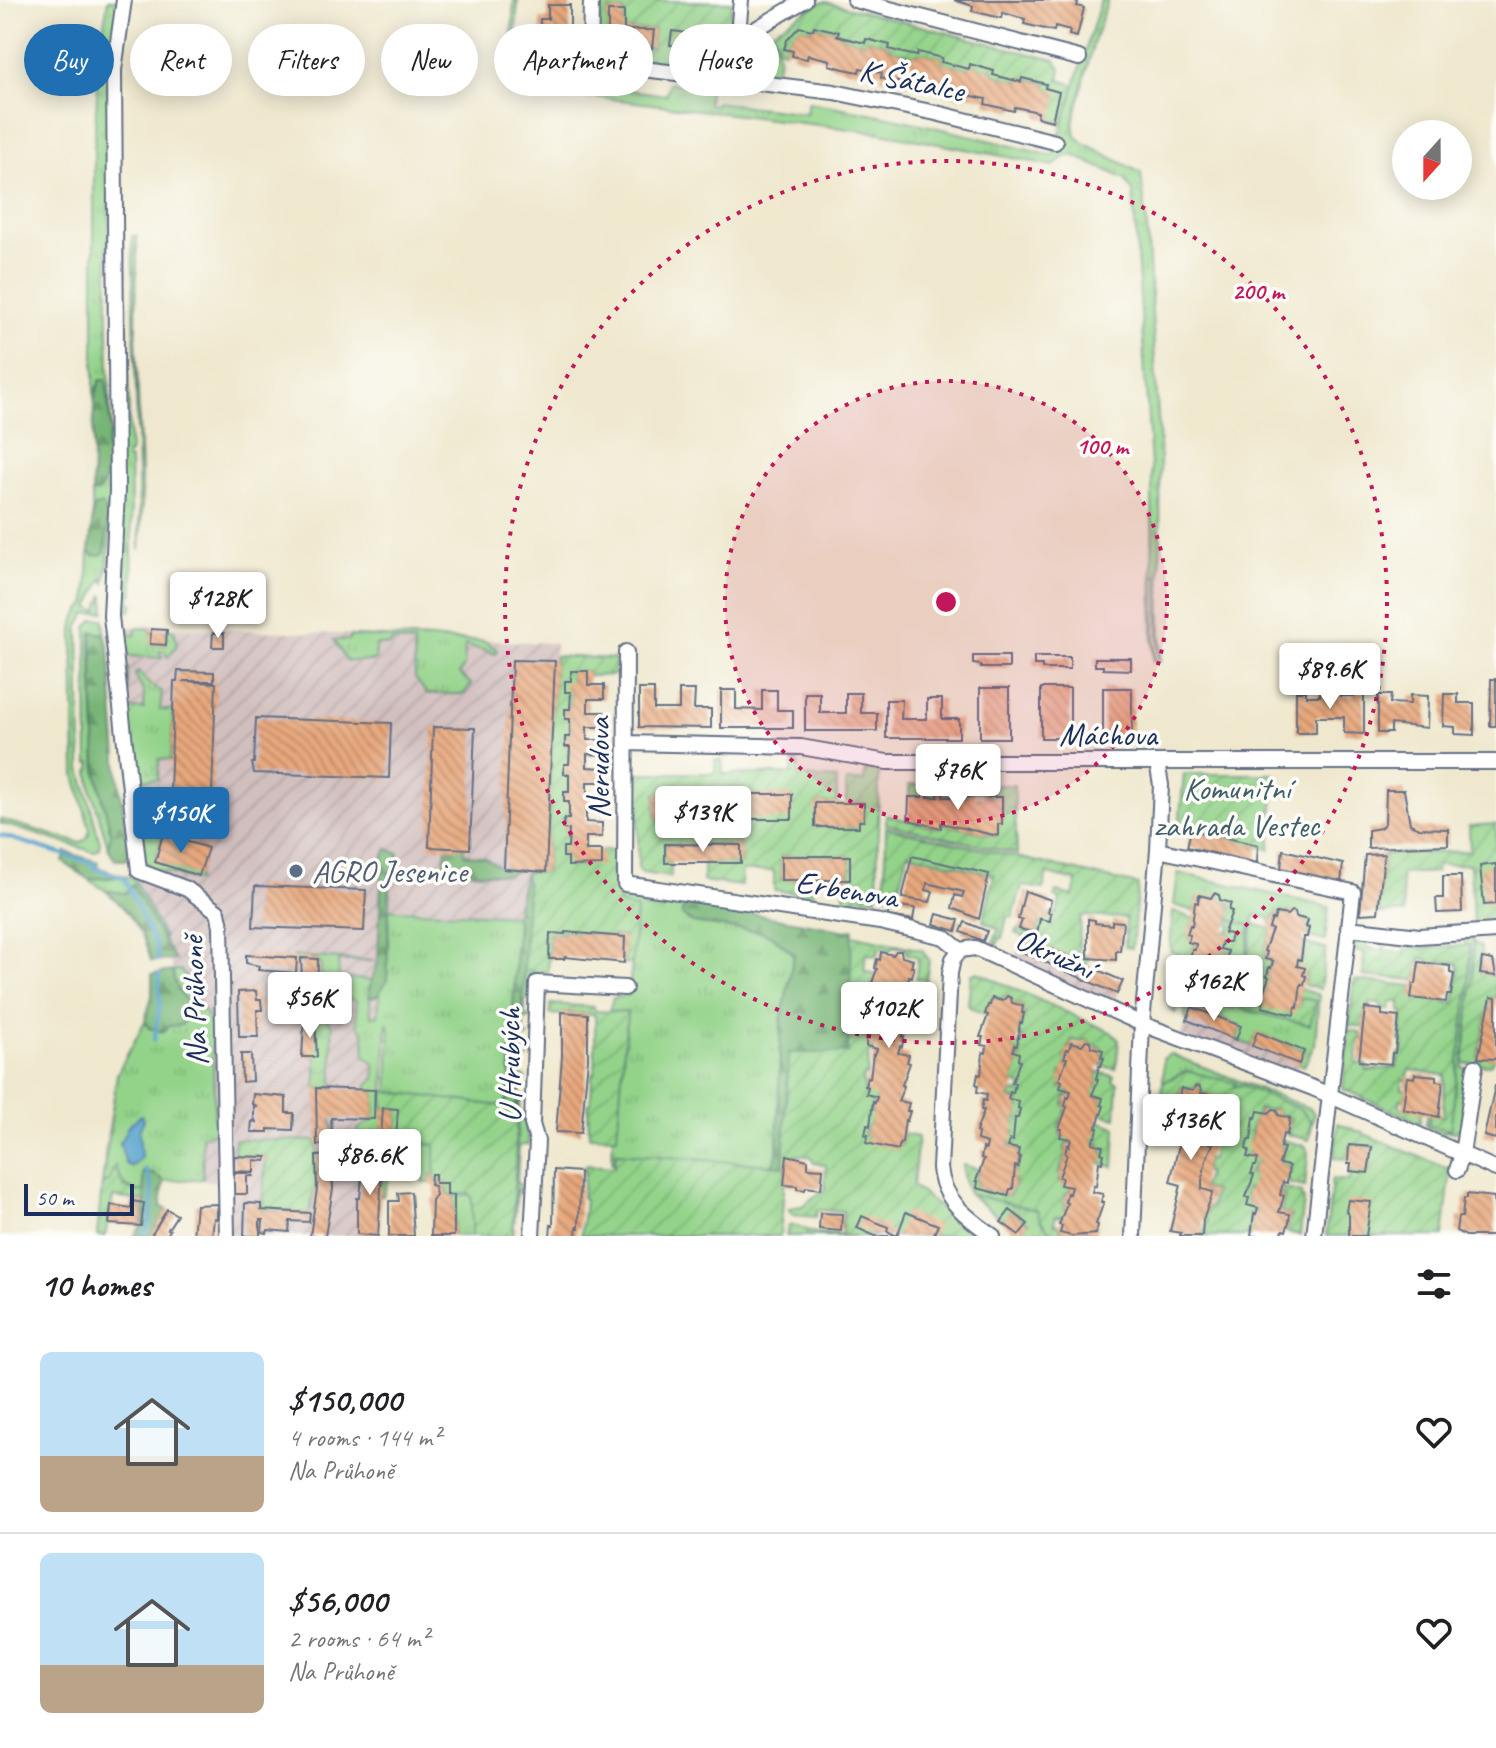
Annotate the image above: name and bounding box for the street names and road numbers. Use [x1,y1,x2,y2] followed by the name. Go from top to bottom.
[856,49,970,112] street label: K Šátalce
[1059,714,1159,755] street label: Máchova
[578,715,619,819] street label: Nerudova
[793,861,903,918] street label: Erbenova
[1009,918,1106,991] street label: Okružní
[172,931,217,1066] street label: Na Průhoně
[489,1006,530,1123] street label: U Hrubých

